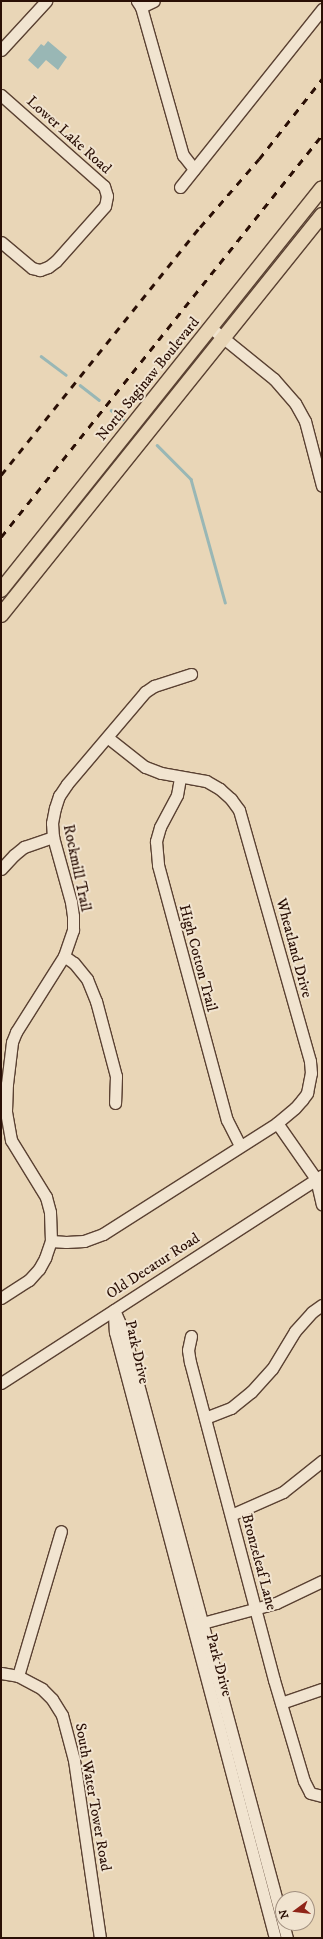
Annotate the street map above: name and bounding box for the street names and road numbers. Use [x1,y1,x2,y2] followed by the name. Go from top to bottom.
[23,92,115,178] street label: Lower Lake Road
[93,314,203,444] street label: North Saginaw Boulevard
[59,823,95,913] street label: Rockmill Trail
[272,896,316,1000] street label: Wheatland Drive
[175,902,221,1014] street label: High Cotton Trail
[103,1229,203,1303] street label: Old Decatur Road
[121,1318,153,1386] street label: Park Drive
[237,1512,281,1612] street label: Bronzeleaf Lane
[202,1631,236,1699] street label: Park Drive
[71,1722,115,1872] street label: South Water Tower Road

